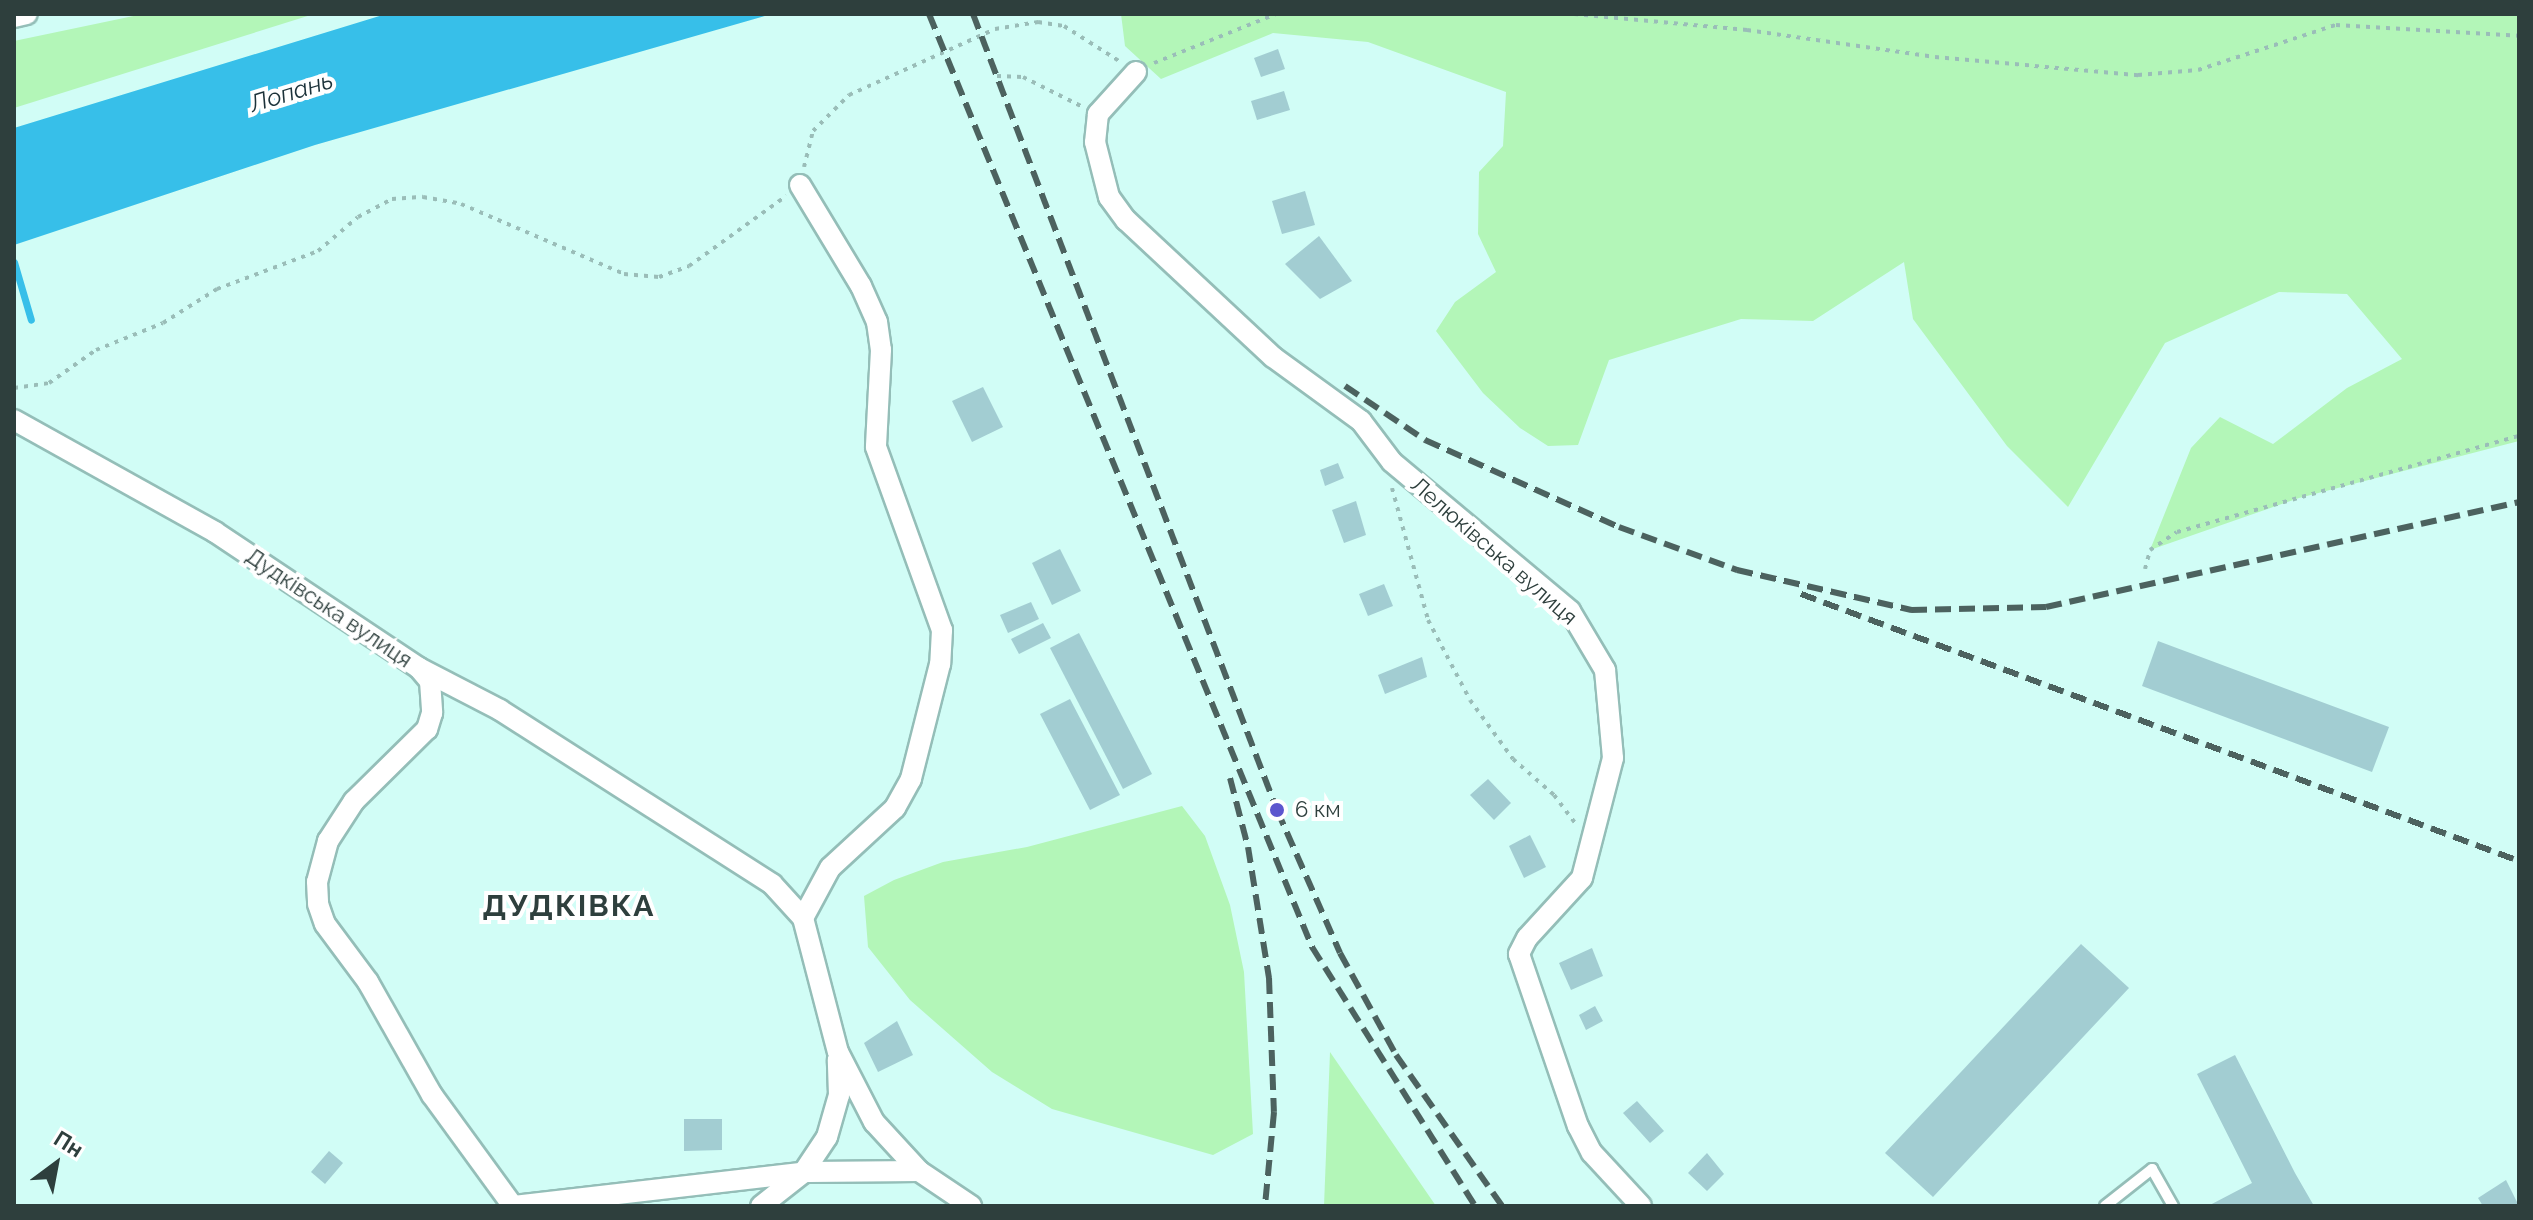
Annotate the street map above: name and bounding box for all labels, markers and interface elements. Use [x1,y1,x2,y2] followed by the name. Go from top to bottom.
[246,66,336,118] water label: Лопань
[1405,472,1583,630] street label: Лелюківська вулиця
[241,543,417,673] street label: Дудківська вулиця
[1295,797,1341,823] place label: 6 км
[1266,799,1288,821] marker: 6 км
[483,888,655,924] district label: ДУДКІВКА
[16,1124,96,1204] north arrow
[49,1125,88,1162] text: Пн

